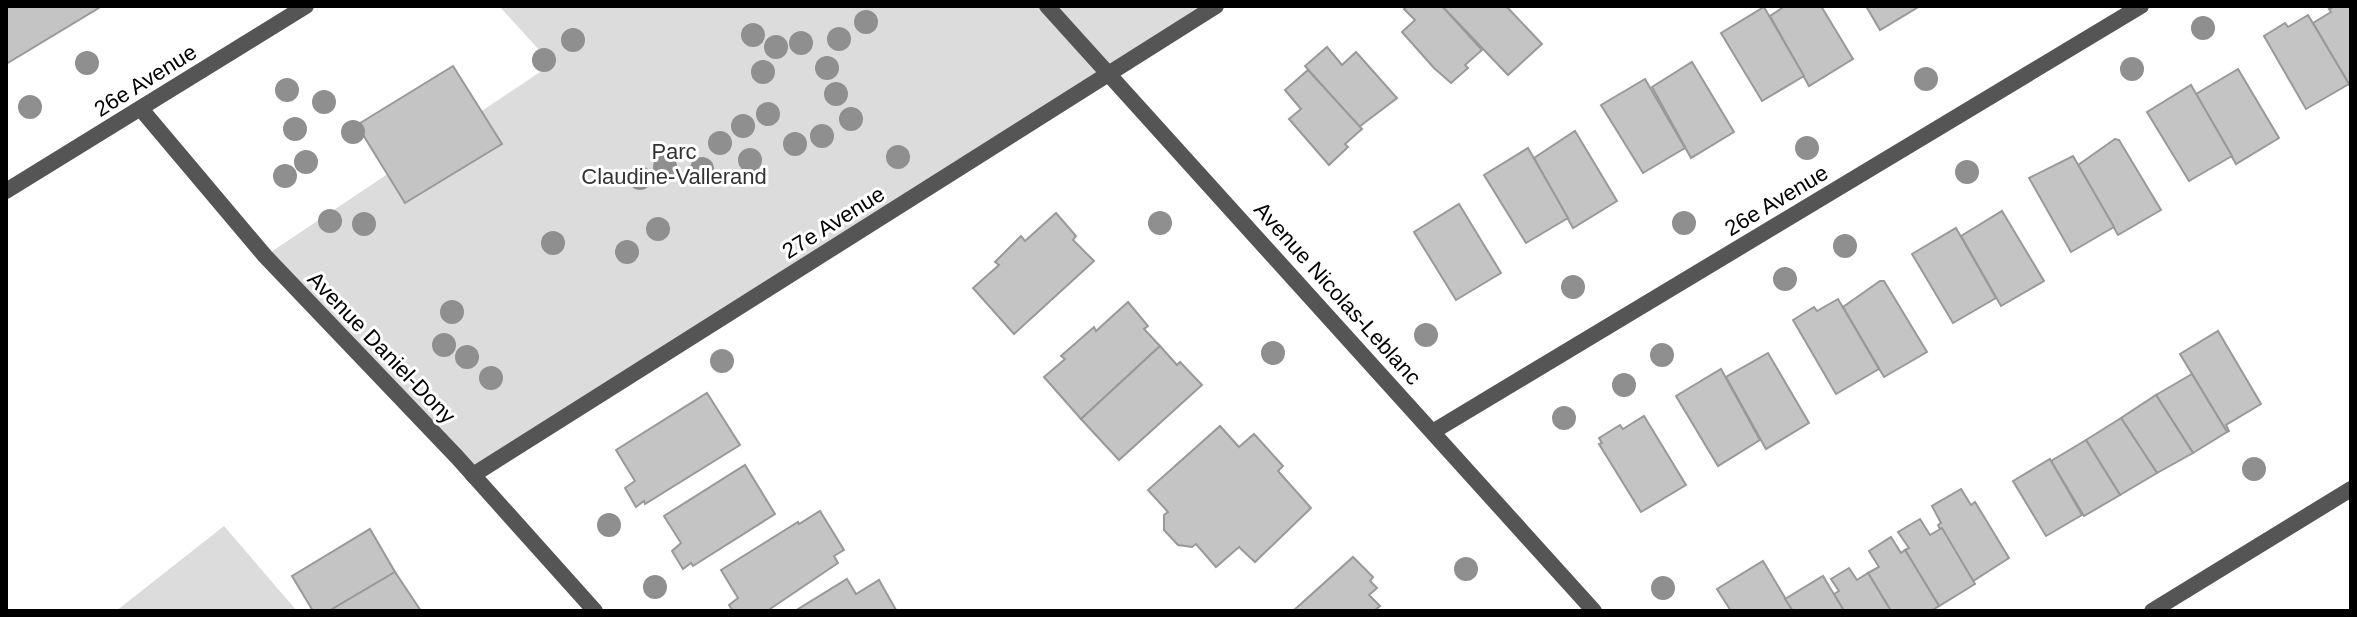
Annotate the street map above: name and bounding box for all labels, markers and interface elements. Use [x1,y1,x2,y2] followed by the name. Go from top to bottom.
[90,39,201,122] street label: 26e Avenue
[581,139,767,189] park label: Parc Claudine-Vallerand
[1720,160,1832,241] street label: 26e Avenue
[778,181,889,264] street label: 27e Avenue
[1249,197,1426,390] street label: Avenue Nicolas-Leblanc
[303,266,461,428] street label: Avenue Daniel-Dony

